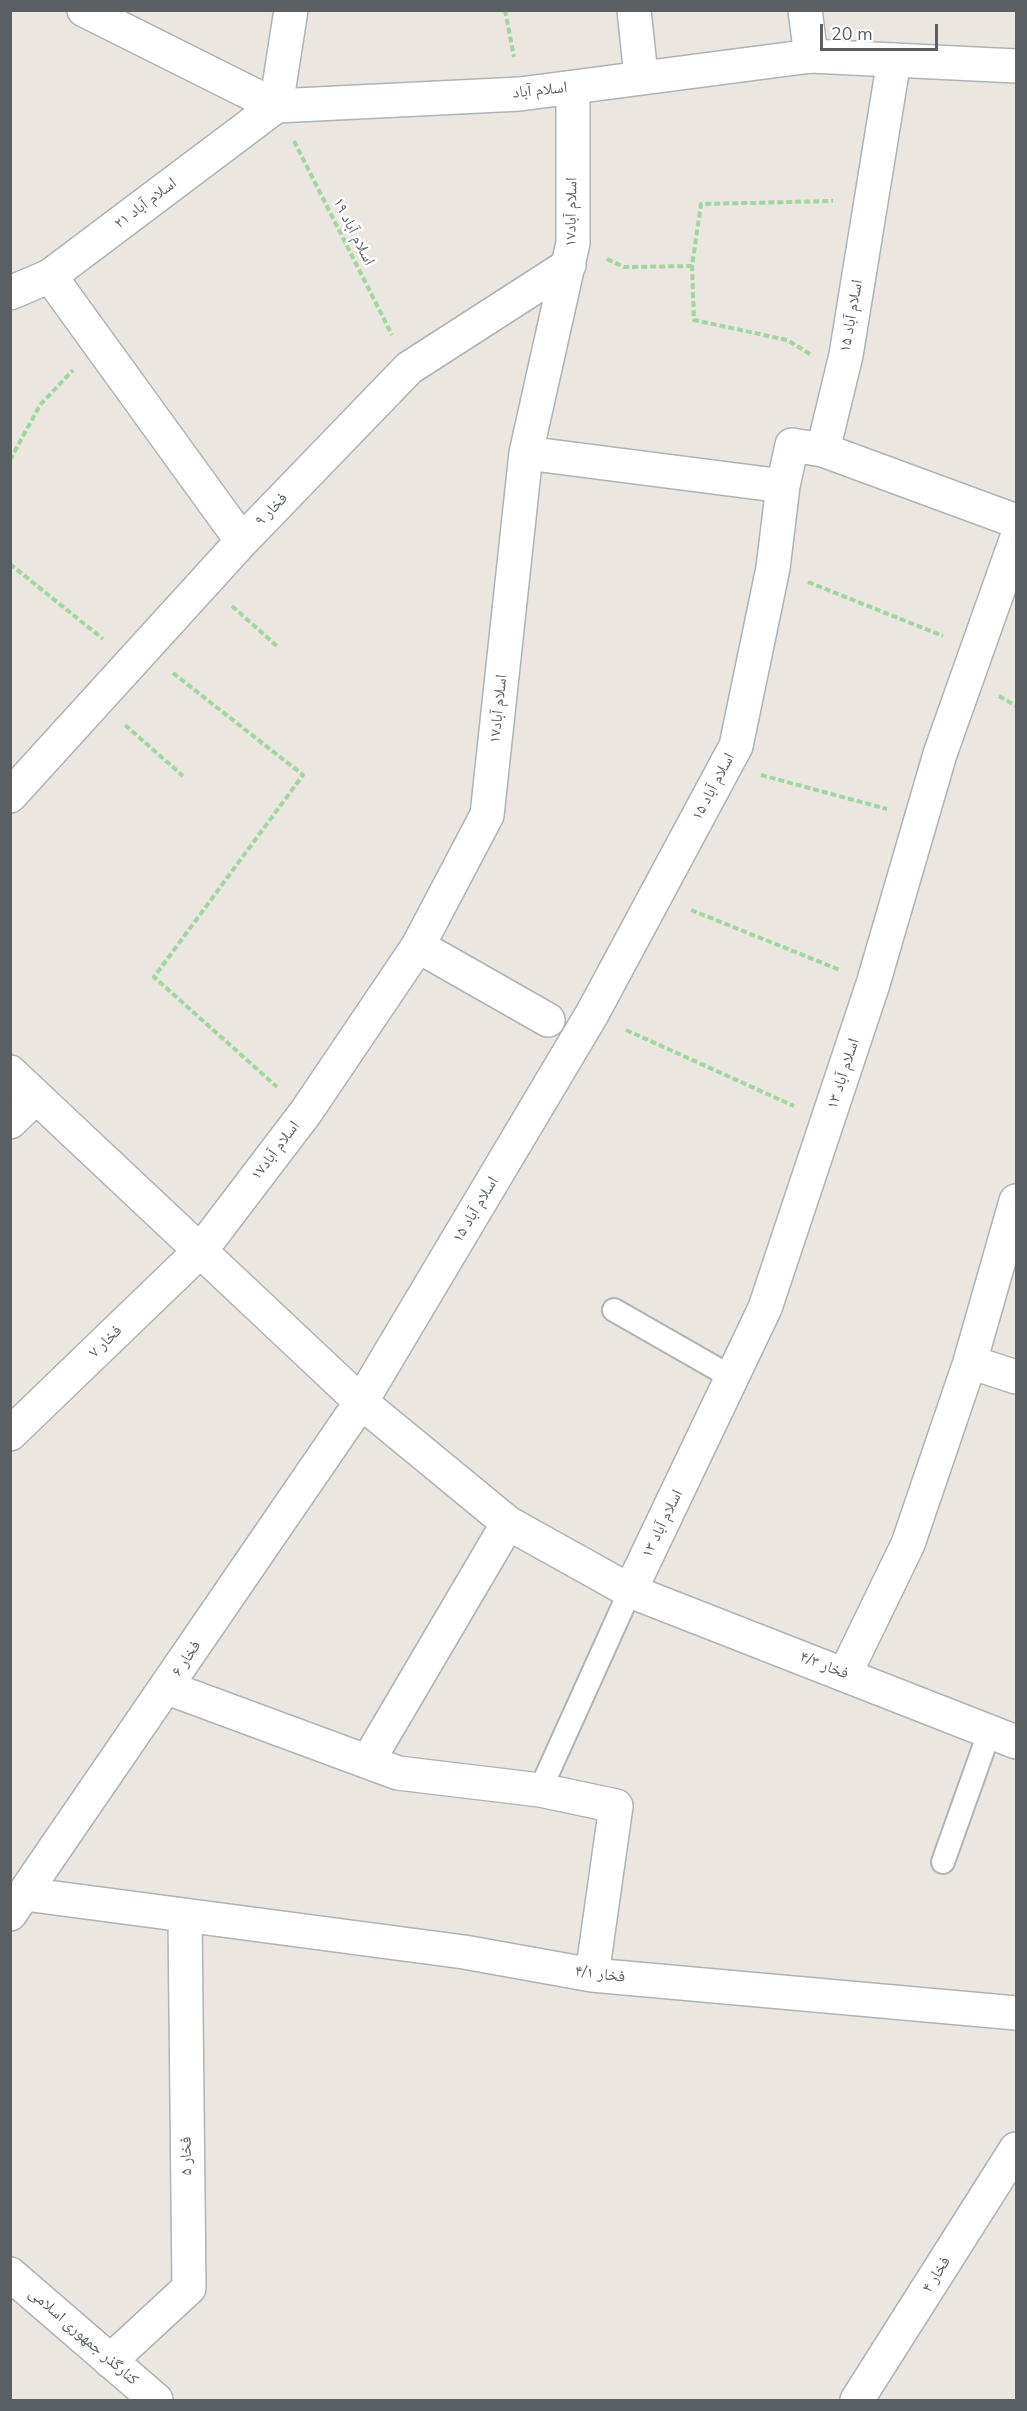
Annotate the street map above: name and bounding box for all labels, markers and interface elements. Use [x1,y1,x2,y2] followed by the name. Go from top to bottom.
[823,12,942,50] scale bar
[831,22,873,46] text: 20 m
[512,79,568,103] street label: اسلام آباد
[111,174,181,234] street label: اسلام آباد ۲۱
[562,177,582,247] street label: اسلام آباد۱۷
[328,195,378,269] street label: اسلام آباد ۱۹
[836,278,868,354] street label: اسلام آباد ۱۵
[252,489,292,531] street label: فخار ۹
[486,674,512,744] street label: اسلام آباد۱۷
[688,750,740,824] street label: اسلام آباد ۱۵
[824,1036,864,1112] street label: اسلام آباد ۱۳
[247,1118,305,1184] street label: اسلام آباد۱۷
[449,1174,503,1246] street label: اسلام آباد ۱۵
[85,1322,127,1362] street label: فخار ۷
[638,1487,688,1561] street label: اسلام آباد ۱۳
[168,1638,206,1680] street label: فخار ۶
[797,1648,851,1684] street label: فخار ۴/۳
[574,1962,626,1988] street label: فخار ۴/۱
[177,2136,197,2176] street label: فخار ۵
[919,2253,955,2297] street label: فخار ۴
[24,2284,142,2390] street label: کنارگذر جمهوری اسلامی

